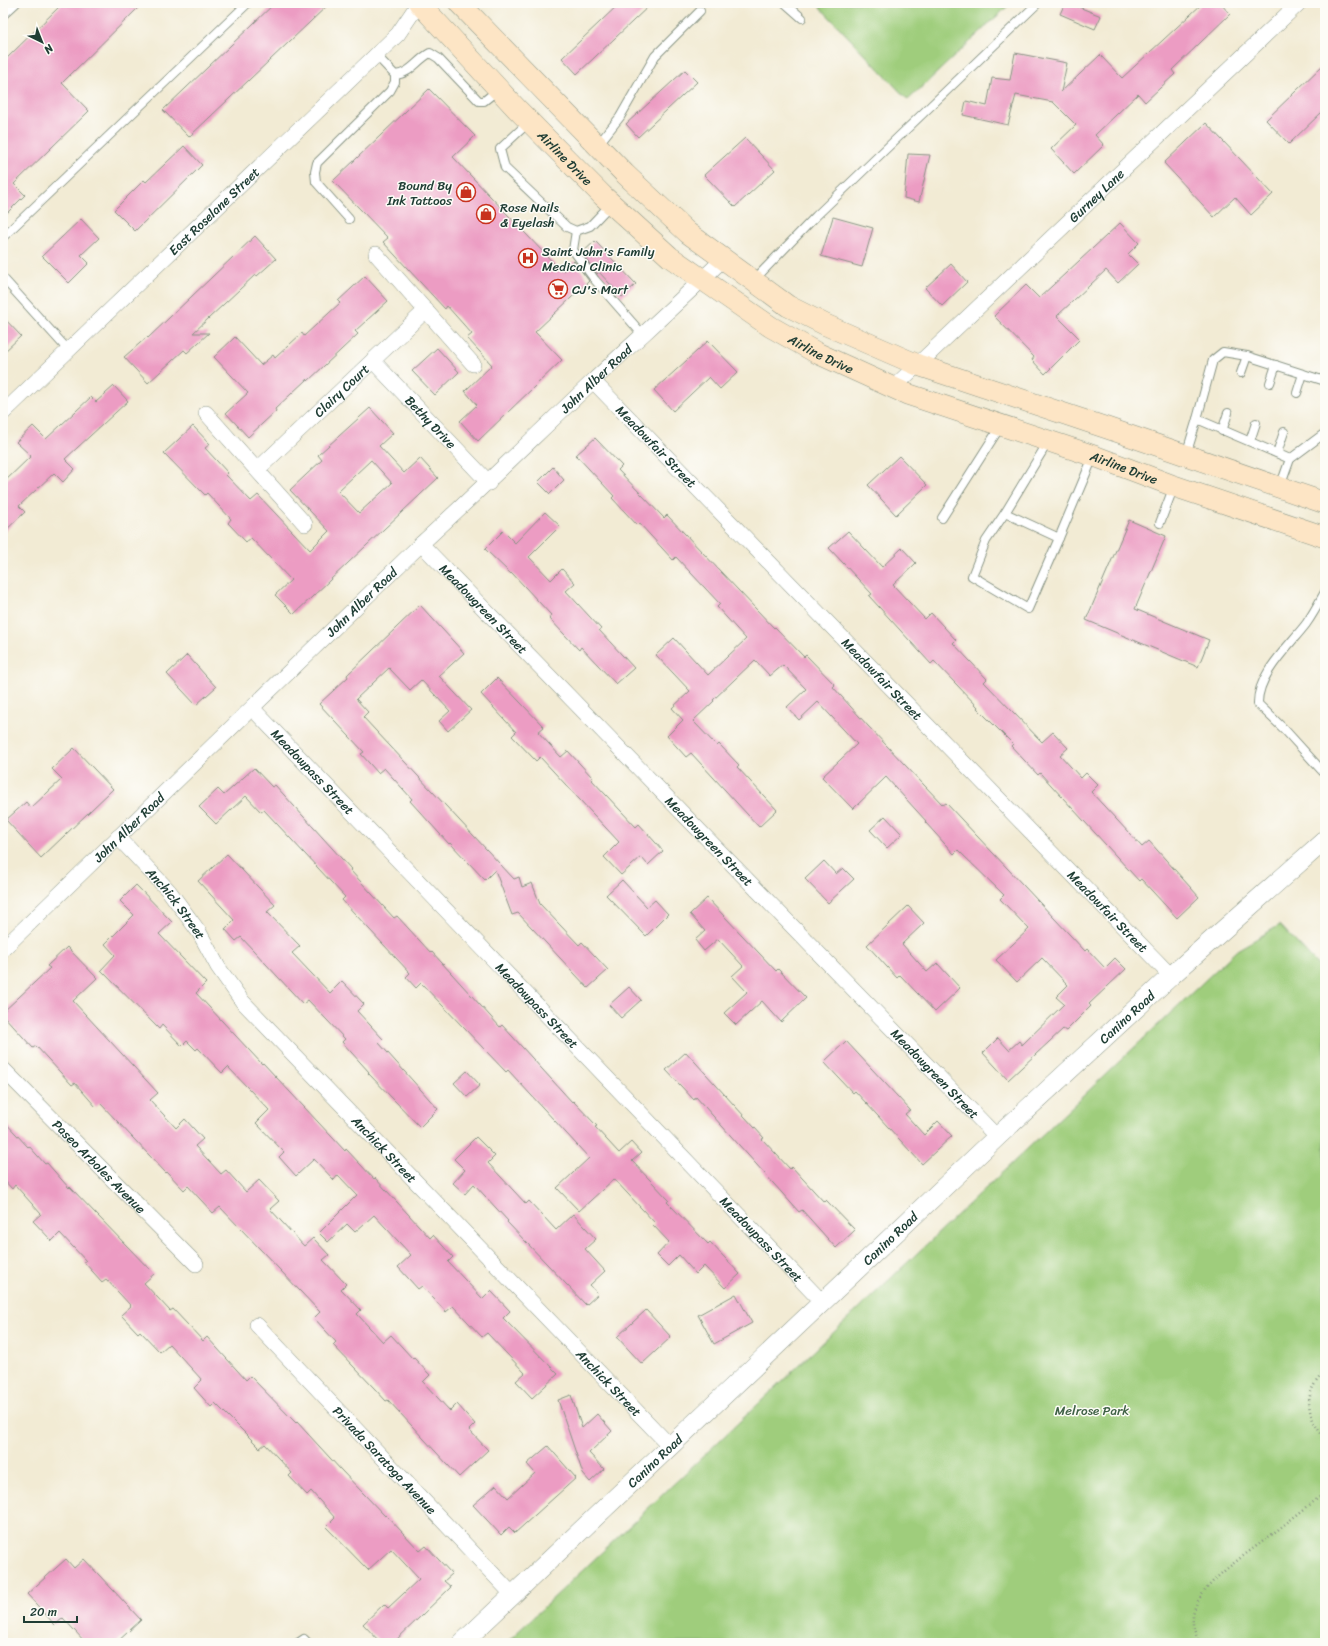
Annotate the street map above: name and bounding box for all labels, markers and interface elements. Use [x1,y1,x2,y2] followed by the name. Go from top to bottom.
[22,22,62,62] north arrow
[39,39,58,59] text: N
[531,124,599,191] street label: Airline Drive
[163,161,265,261] street label: East Roselane Street
[1063,163,1130,228] street label: Gurney Lane
[386,174,453,212] place label: Bound By Ink Tattoos
[455,181,477,203] shop icon: Bound By Ink Tattoos
[500,196,559,234] place label: Rose Nails & Eyelash
[475,203,497,225] shop icon: Rose Nails & Eyelash
[542,240,655,278] place label: Saint John's Family Medical Clinic
[517,247,539,269] hospital icon: Saint John's Family Medical Clinic
[547,278,569,300] supermarket icon: CJ's Mart
[572,278,629,301] place label: CJ's Mart
[783,327,858,380] street label: Airline Drive
[554,337,638,419] street label: John Alber Road
[308,358,375,423] street label: Clairy Court
[400,390,462,454] street label: Bethy Drive
[610,399,703,493] street label: Meadowfair Street
[1086,444,1162,491] street label: Airline Drive
[434,558,534,660] street label: Meadowgreen Street
[319,560,403,643] street label: John Alber Road
[836,632,928,726] street label: Meadowfair Street
[266,723,360,820] street label: Meadowpass Street
[87,786,171,868] street label: John Alber Road
[660,790,759,892] street label: Meadowgreen Street
[139,861,212,943] street label: Anchick Street
[1062,864,1154,958] street label: Meadowfair Street
[490,957,585,1054] street label: Meadowpass Street
[1093,984,1161,1049] street label: Canino Road
[885,1023,985,1124] street label: Meadowgreen Street
[345,1109,423,1189] street label: Anchick Street
[47,1114,152,1219] street label: Paseo Arboles Avenue
[714,1190,809,1288] street label: Meadowpass Street
[857,1205,924,1271] street label: Canino Road
[570,1343,648,1422] street label: Anchick Street
[1055,1399,1129,1422] park label: Melrose Park
[327,1400,443,1520] street label: Privada Saratoga Avenue
[621,1428,689,1493] street label: Canino Road
[24,1598,77,1624] scale bar
[30,1601,57,1623] text: 20 m

